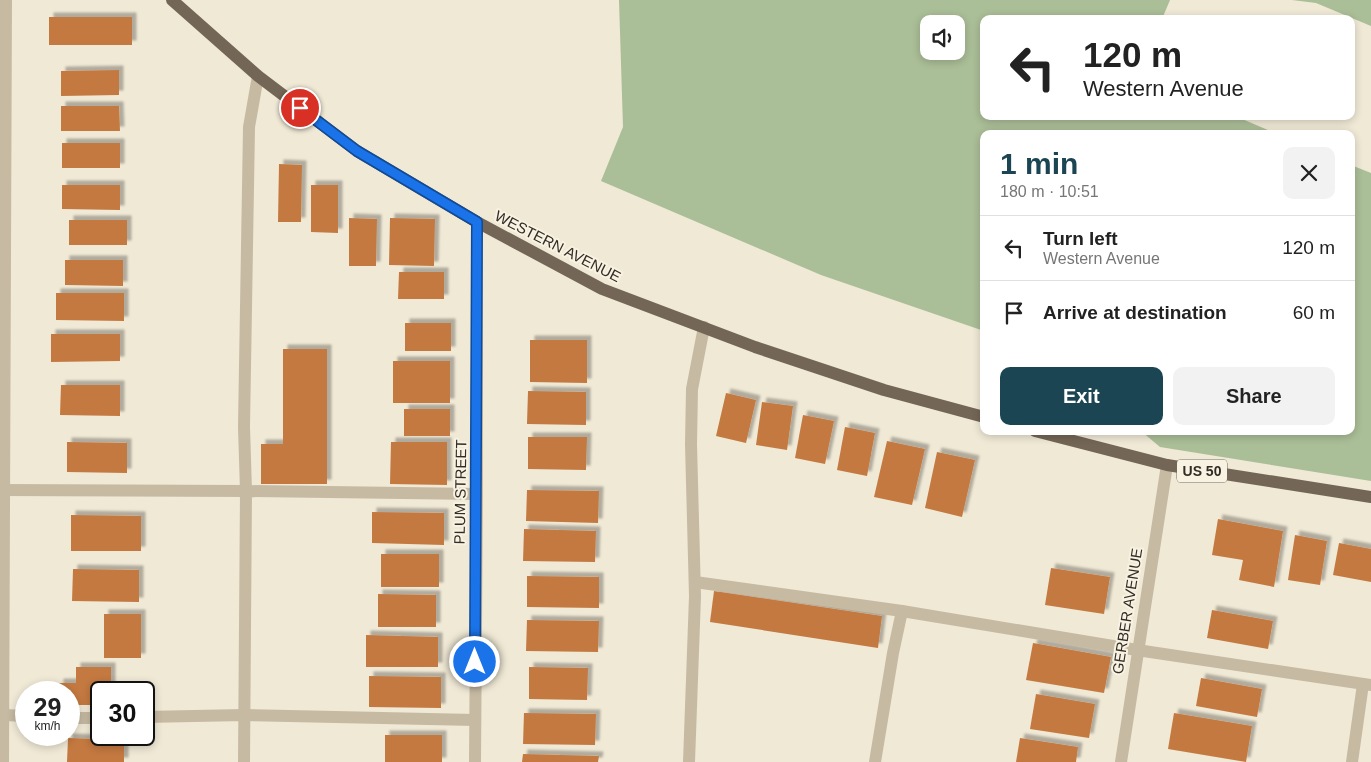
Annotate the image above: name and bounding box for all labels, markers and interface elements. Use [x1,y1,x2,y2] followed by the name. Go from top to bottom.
[920,15,965,60] map controls
[920,15,965,60] button: sound
[1000,35,1065,100] icon: left
[1083,35,1182,74] text: 120 m
[1083,76,1244,101] text: Western Avenue
[279,87,321,129] pin
[286,94,314,122] icon: arrive
[1000,147,1078,180] text: 1 min
[1283,147,1335,199] button: close
[1000,183,1099,200] text: 180 m · 10:51
[492,207,624,285] street label: WESTERN AVENUE
[1043,228,1118,249] text: Turn left
[1000,234,1028,262] icon: left
[1282,237,1335,258] text: 120 m
[1043,250,1160,267] text: Western Avenue
[1000,299,1028,327] icon: arrive
[1043,302,1227,323] text: Arrive at destination
[1293,302,1335,323] text: 60 m
[1000,367,1163,425] button: Exit
[1173,367,1335,425] button: Share
[451,439,469,545] street label: PLUM STREET
[1177,460,1227,482] road number: US 50
[1109,547,1145,675] street label: GERBER AVENUE
[448,635,500,687] position arrow
[90,681,155,746] speed limit sign: 30
[34,693,61,721] text: 29
[34,719,61,733] text: km/h

